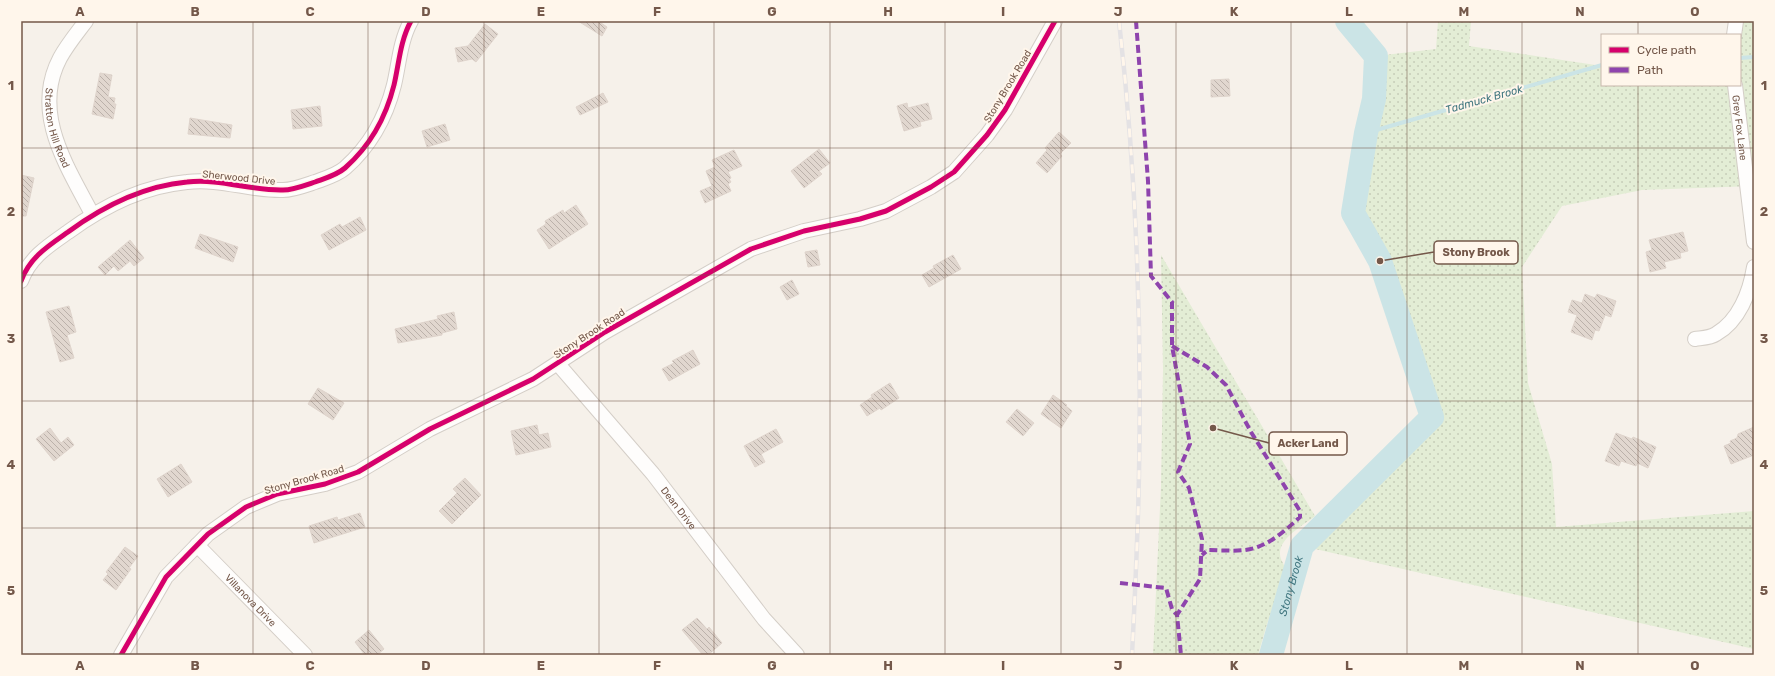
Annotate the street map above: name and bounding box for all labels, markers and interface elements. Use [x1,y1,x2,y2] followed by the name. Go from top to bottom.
[75,4,85,19] text: A
[190,4,200,19] text: B
[305,4,315,19] text: C
[421,4,431,19] text: D
[537,4,545,19] text: E
[653,4,661,19] text: F
[767,4,777,19] text: G
[883,4,893,19] text: H
[1001,4,1005,19] text: I
[1114,4,1122,19] text: J
[1230,4,1239,19] text: K
[1345,4,1353,19] text: L
[1459,4,1469,19] text: M
[1575,4,1585,19] text: N
[1690,4,1700,19] text: O
[1601,34,1741,86] legend
[1637,43,1696,57] text: Cycle path
[981,48,1034,125] street label: Stony Brook Road
[1637,63,1663,77] text: Path
[8,78,14,93] text: 1
[1761,78,1767,93] text: 1
[1444,82,1525,117] water label: Tadmuck Brook
[42,87,72,170] street label: Stratton Hill Road
[1729,94,1749,162] street label: Grey Fox Lane
[202,168,276,188] street label: Sherwood Drive
[7,204,15,219] text: 2
[1760,204,1768,219] text: 2
[1434,241,1518,264] callout: Stony Brook
[1442,246,1510,259] text: Stony Brook
[552,306,627,361] street label: Stony Brook Road
[7,331,16,346] text: 3
[1760,331,1769,346] text: 3
[1269,432,1347,455] callout: Acker Land
[1277,437,1339,450] text: Acker Land
[7,457,16,472] text: 4
[1760,457,1769,472] text: 4
[263,463,346,497] street label: Stony Brook Road
[658,485,699,533] street label: Dean Drive
[1276,554,1306,618] water label: Stony Brook
[222,572,279,630] street label: Villanova Drive
[7,583,15,598] text: 5
[1760,583,1768,598] text: 5
[75,658,85,673] text: A
[190,658,200,673] text: B
[305,658,315,673] text: C
[421,658,431,673] text: D
[537,658,545,673] text: E
[653,658,661,673] text: F
[767,658,777,673] text: G
[883,658,893,673] text: H
[1001,658,1005,673] text: I
[1114,658,1122,673] text: J
[1230,658,1239,673] text: K
[1345,658,1353,673] text: L
[1459,658,1469,673] text: M
[1575,658,1585,673] text: N
[1690,658,1700,673] text: O

